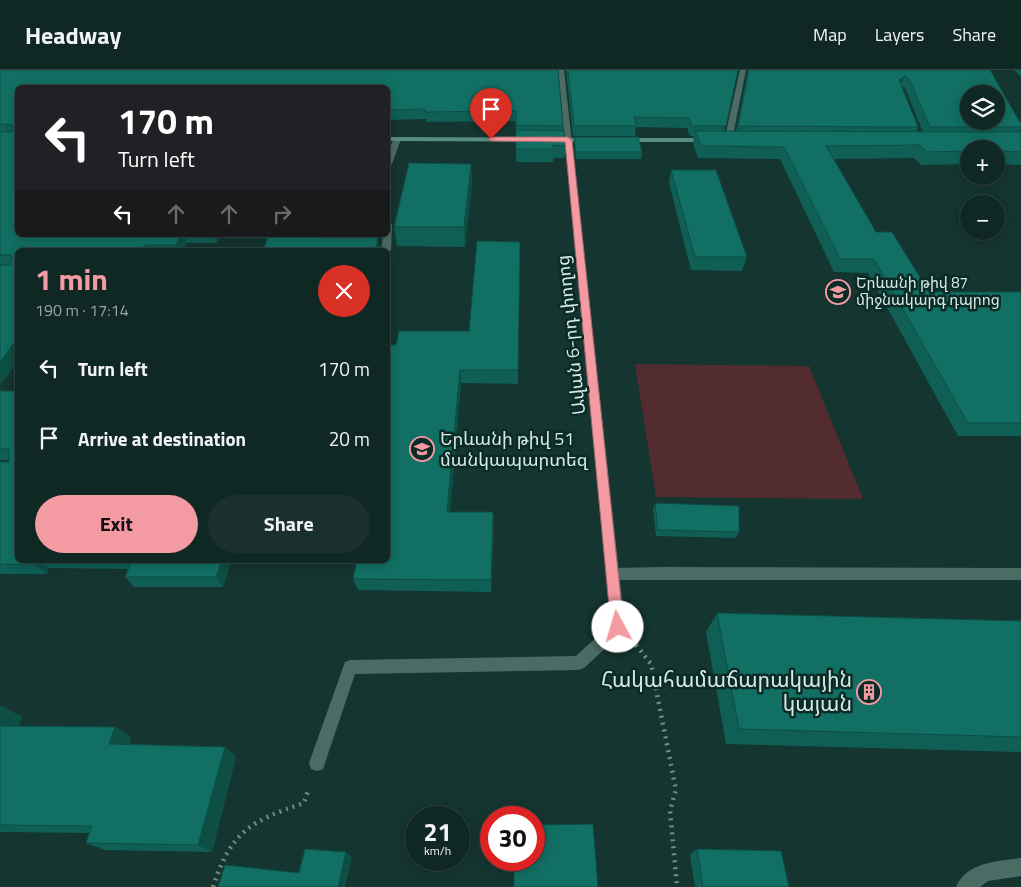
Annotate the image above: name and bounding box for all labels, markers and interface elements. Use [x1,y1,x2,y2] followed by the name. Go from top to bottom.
[25,17,121,53] text: Headway
[813,21,847,48] text: Map
[875,21,924,48] text: Layers
[952,21,996,48] text: Share
[960,85,1005,240] map controls
[960,85,1005,130] button: layers
[470,88,512,139] pin
[118,94,214,148] text: 170 m
[477,95,505,123] icon: arrive
[35,105,100,170] icon: left
[960,140,1005,185] button: +
[118,142,195,176] text: Turn left
[960,195,1005,240] button: −
[109,200,137,228] icon: left
[162,200,190,228] icon: ahead
[215,200,243,228] icon: ahead
[268,200,296,228] icon: right
[549,254,592,416] street label: Ավան 6-րդ փողոց
[35,256,108,302] text: 1 min
[318,265,370,317] button: close
[856,271,1000,311] place label: Երևանի թիվ 87 միջնակարգ դպրոց
[825,279,851,305] school or university icon: Երևանի թիվ 87 միջնակարգ դպրոց
[35,298,129,322] text: 190 m · 17:14
[35,354,63,382] icon: left
[78,354,148,383] text: Turn left
[318,354,370,383] text: 170 m
[35,424,63,452] icon: arrive
[78,424,246,453] text: Arrive at destination
[329,424,370,453] text: 20 m
[440,425,589,473] place label: Երևանի թիվ 51 մանկապարտեզ
[409,436,435,462] school or university icon: Երևանի թիվ 51 մանկապարտեզ
[35,495,198,553] button: Exit
[208,495,370,553] button: Share
[591,600,643,652] position arrow
[601,663,852,719] place label: Հակահամաճարակային կայան
[856,679,882,705] building icon: Հակահամաճարակային կայան
[480,806,545,871] speed limit sign: 30
[423,813,452,851] text: 21
[424,841,451,860] text: km/h

